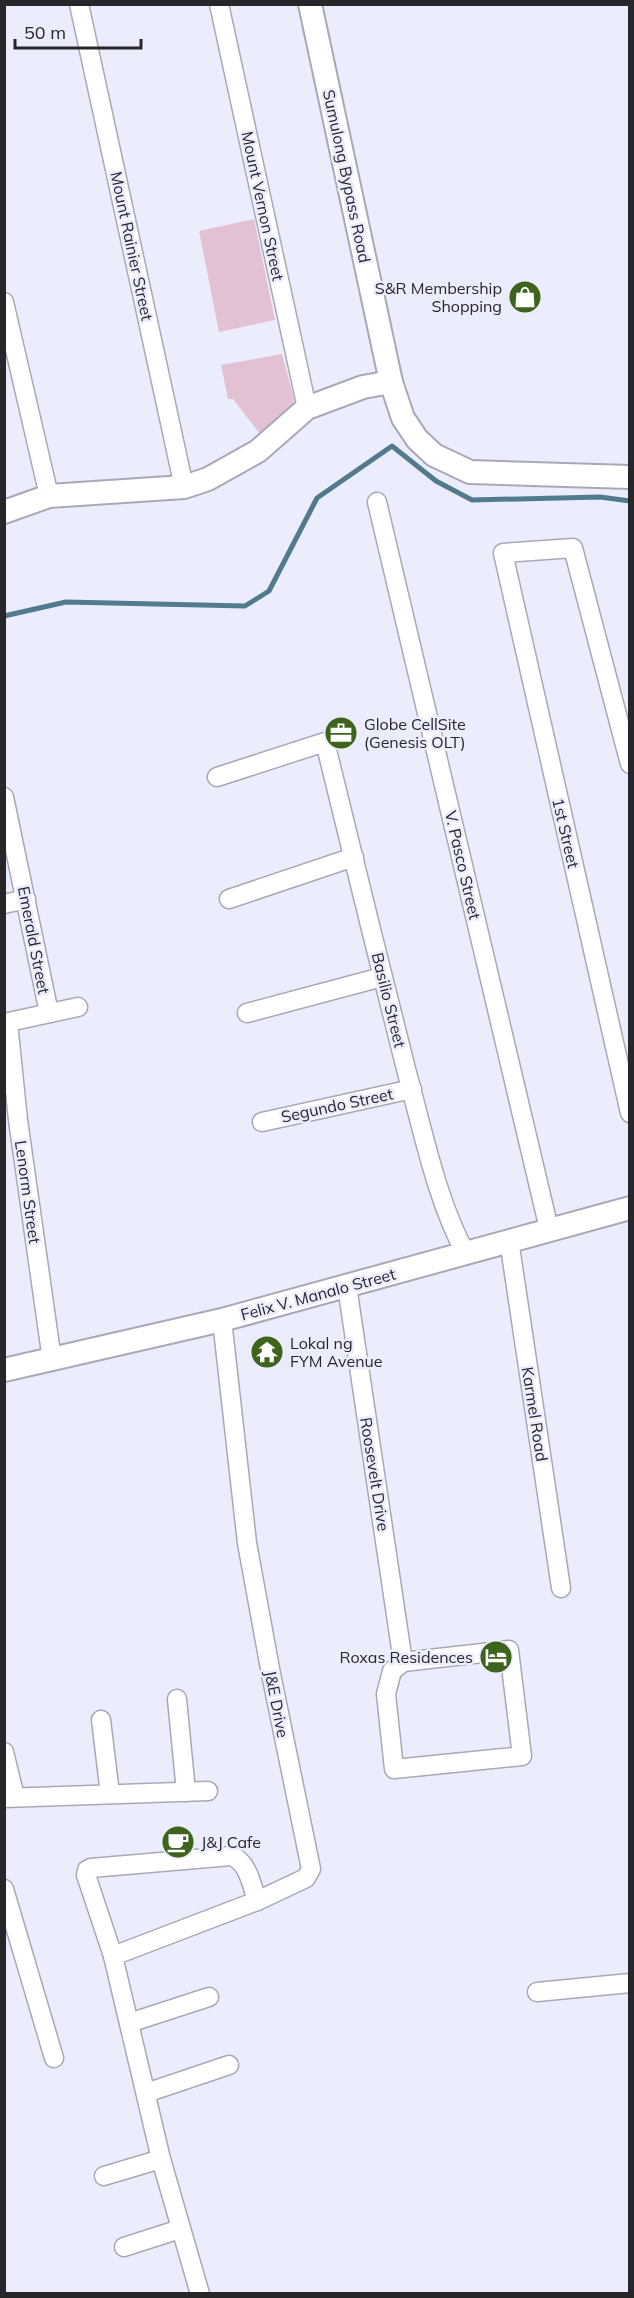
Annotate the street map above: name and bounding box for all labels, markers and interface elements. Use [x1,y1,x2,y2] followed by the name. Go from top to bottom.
[15,12,141,50] scale bar
[24,21,66,44] text: 50 m
[319,88,375,264] street label: Sumulong Bypass Road
[237,129,289,283] street label: Mount Vernon Street
[106,170,158,323] street label: Mount Rainier Street
[375,278,502,316] place label: S&R Membership Shopping
[507,279,543,315] shop icon: S&R Membership Shopping
[364,714,466,752] place label: Globe CellSite (Genesis OLT)
[323,715,359,751] office icon: Globe CellSite (Genesis OLT)
[548,796,584,870] street label: 1st Street
[441,809,485,922] street label: V. Pasco Street
[14,884,54,996] street label: Emerald Street
[368,950,411,1050] street label: Basilio Street
[279,1083,395,1127] street label: Segundo Street
[11,1139,45,1245] street label: Lenorm Street
[238,1264,398,1324] street label: Felix V. Manalo Street
[290,1333,382,1371] place label: Lokal ng FYM Avenue
[249,1334,285,1370] temple icon: Lokal ng FYM Avenue
[518,1365,552,1463] street label: Karmel Road
[356,1416,394,1532] street label: Roosevelt Drive
[478,1639,514,1675] hotel icon: Roxas Residences
[340,1647,473,1667] place label: Roxas Residences
[261,1669,293,1739] street label: J&E Drive
[160,1824,196,1860] cafe icon: J&J Cafe
[201,1832,261,1852] place label: J&J Cafe

